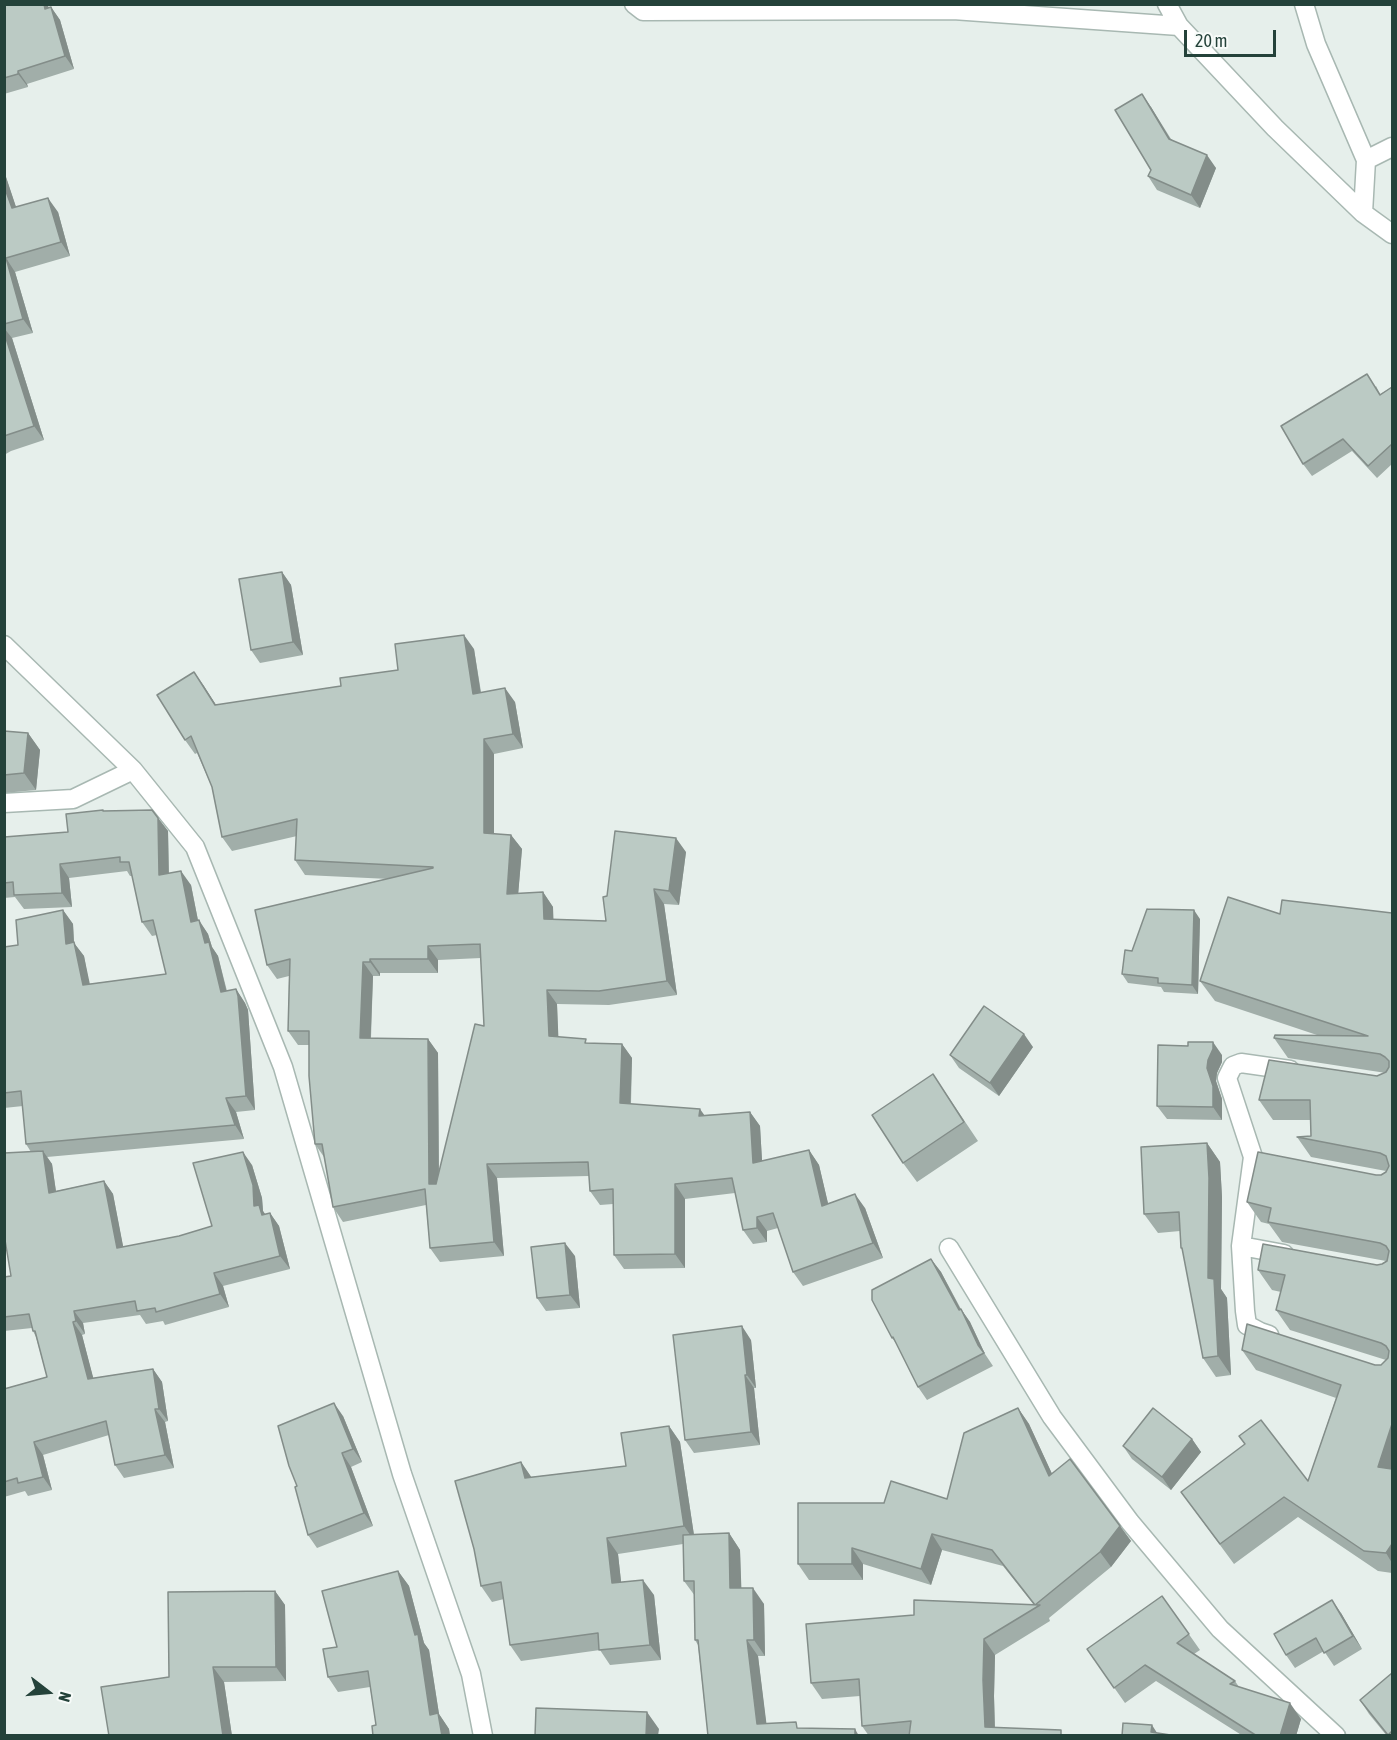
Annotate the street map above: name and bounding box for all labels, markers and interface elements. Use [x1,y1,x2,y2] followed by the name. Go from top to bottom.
[1187,18,1278,56] scale bar
[1195,30,1227,51] text: 20 m
[18,1662,78,1722] north arrow
[55,1690,75,1704] text: N

